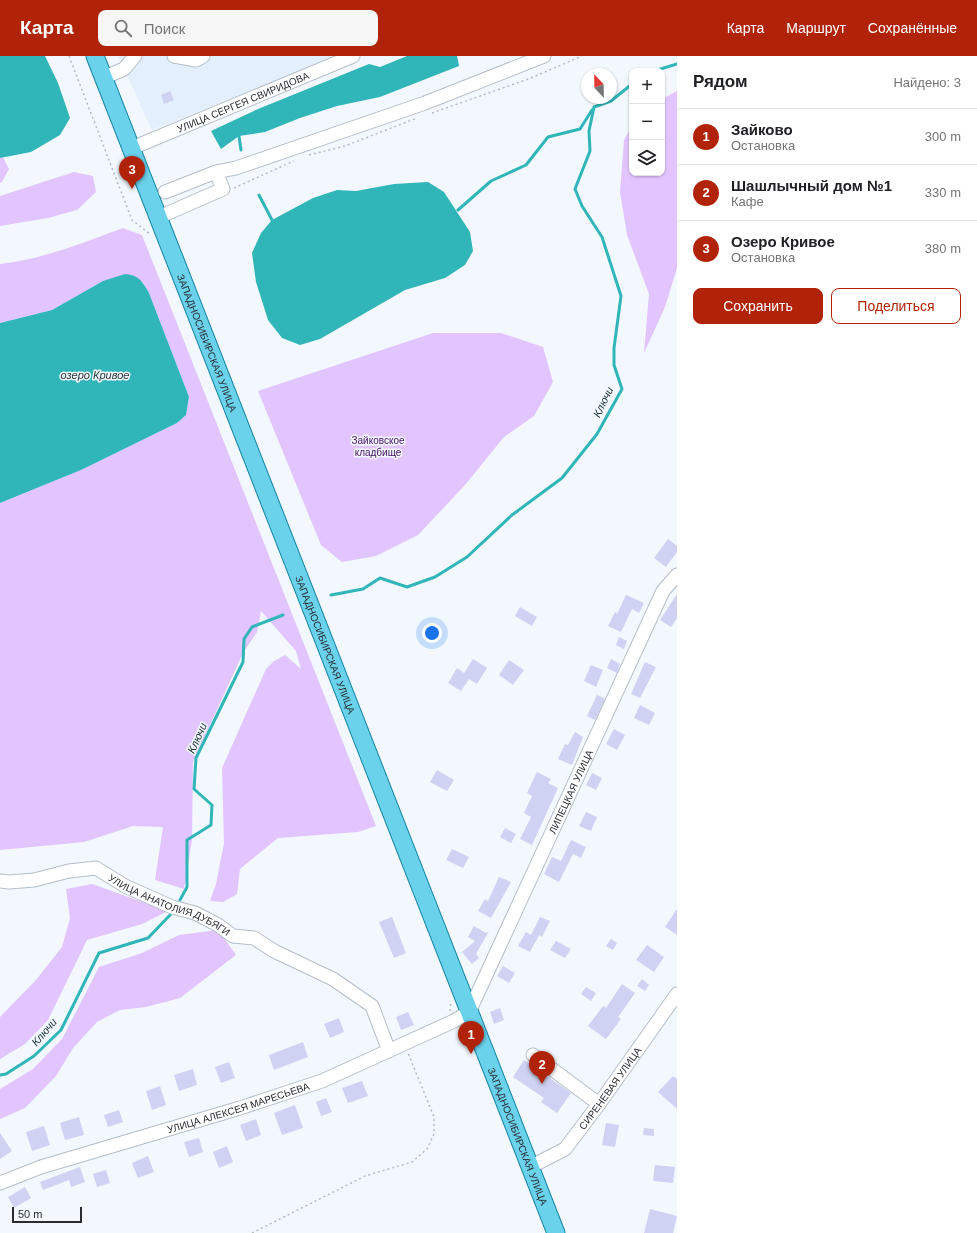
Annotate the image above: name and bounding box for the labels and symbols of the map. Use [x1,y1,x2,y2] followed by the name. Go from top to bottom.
[581,68,617,104] north arrow
[175,70,311,135] street label: УЛИЦА СЕРГЕЯ СВИРИДОВА
[119,156,145,189] pin: 3
[175,273,239,414] street label: ЗАПАДНОСИБИРСКАЯ УЛИЦА
[61,369,129,381] water label: озеро Кривое
[591,385,615,419] water label: Ключи
[351,435,405,458] park label: Зайковское кладбище
[293,574,357,715] street label: ЗАПАДНОСИБИРСКАЯ УЛИЦА
[422,623,442,643] your location
[185,721,209,755] water label: Ключи
[547,748,595,836] street label: ЛИПЕЦКАЯ УЛИЦА
[106,872,232,938] street label: УЛИЦА АНАТОЛИЯ ДУБЯГИ
[29,1016,59,1048] water label: Ключи
[458,1021,484,1054] pin: 1
[577,1045,644,1132] street label: СИРЕНЕВАЯ УЛИЦА
[529,1051,555,1084] pin: 2
[486,1066,550,1207] street label: ЗАПАДНОСИБИРСКАЯ УЛИЦА
[166,1080,311,1135] street label: УЛИЦА АЛЕКСЕЯ МАРЕСЬЕВА
[12,1205,82,1224] scale bar

